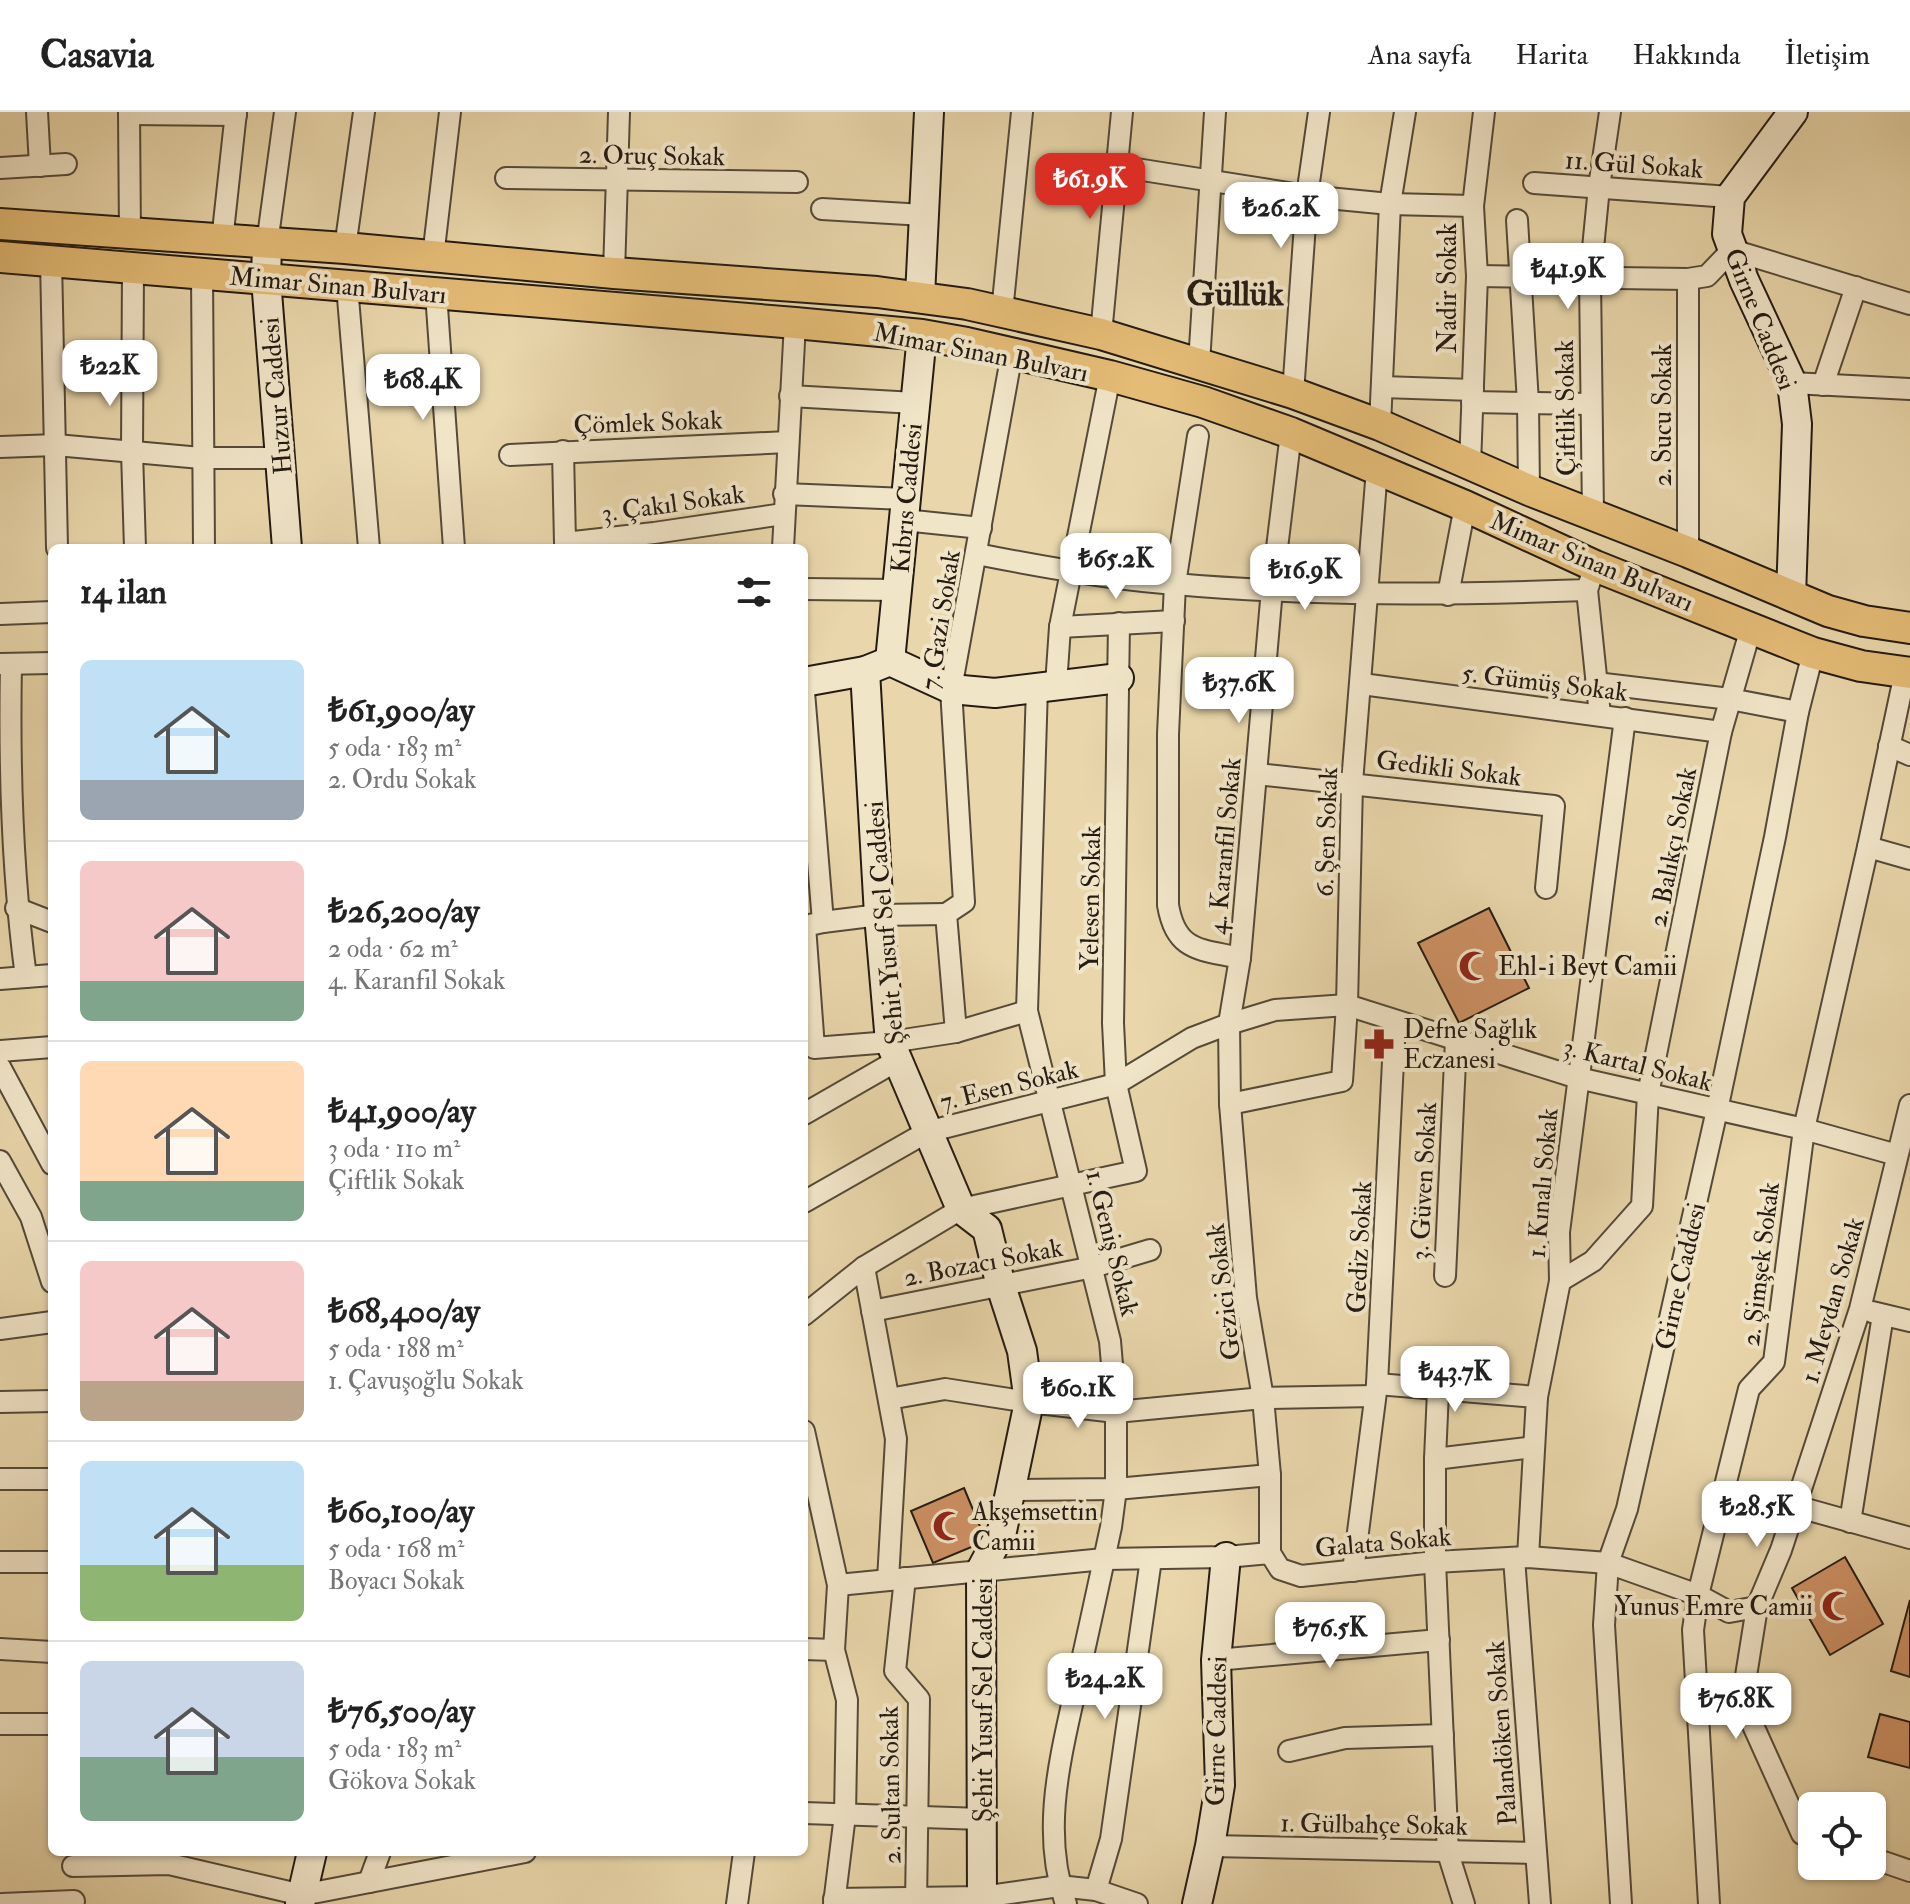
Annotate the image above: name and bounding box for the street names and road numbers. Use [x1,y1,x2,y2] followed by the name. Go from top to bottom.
[579,139,726,173] street label: 2. Oruç Sokak
[1564,144,1705,186] street label: 11. Gül Sokak
[1432,222,1464,353] street label: Nadir Sokak
[1717,244,1803,395] street label: Girne Caddesi
[228,261,448,311] street label: Mimar Sinan Bulvarı
[254,316,300,476] street label: Huzur Caddesi
[871,316,1091,389] street label: Mimar Sinan Bulvarı
[1549,339,1583,477] street label: Çiftlik Sokak
[1647,343,1679,487] street label: 2. Sucu Sokak
[573,404,724,442] street label: Çömlek Sokak
[884,422,930,575] street label: Kıbrıs Caddesi
[600,478,747,530] street label: 3. Çakıl Sokak
[1485,505,1698,619] street label: Mimar Sinan Bulvarı
[914,547,968,693] street label: 7. Gazi Sokak
[1460,657,1630,709] street label: 5. Gümüş Sokak
[1374,744,1524,794] street label: Gedikli Sokak
[1201,756,1249,936] street label: 4. Karanfil Sokak
[1642,764,1704,930] street label: 2. Balıkçı Sokak
[1309,766,1345,898] street label: 6. Şen Sokak
[858,800,912,1046] street label: Şehit Yusuf Sel Caddesi
[1074,825,1108,971] street label: Yelesen Sokak
[1560,1031,1716,1099] street label: 3. Kartal Sokak
[937,1053,1082,1119] street label: 7. Esen Sokak
[1404,1100,1444,1261] street label: 3. Güven Sokak
[1521,1106,1566,1259] street label: 1. Kınalı Sokak
[1078,1167,1146,1320] street label: 1. Geniş Sokak
[1341,1179,1379,1314] street label: Gediz Sokak
[1735,1180,1787,1348] street label: 2. Şimşek Sokak
[1649,1199,1713,1353] street label: Girne Caddesi
[1794,1213,1872,1387] street label: 1. Meydan Sokak
[1200,1221,1248,1362] street label: Gezici Sokak
[901,1232,1066,1294] street label: 2. Bozacı Sokak
[1314,1521,1453,1565] street label: Galata Sokak
[968,1578,1000,1822] street label: Şehit Yusuf Sel Caddesi
[1480,1639,1524,1826] street label: Palandöken Sokak
[1200,1656,1234,1806] street label: Girne Caddesi
[874,1705,908,1864] street label: 2. Sultan Sokak
[1280,1807,1469,1843] street label: 1. Gülbahçe Sokak

